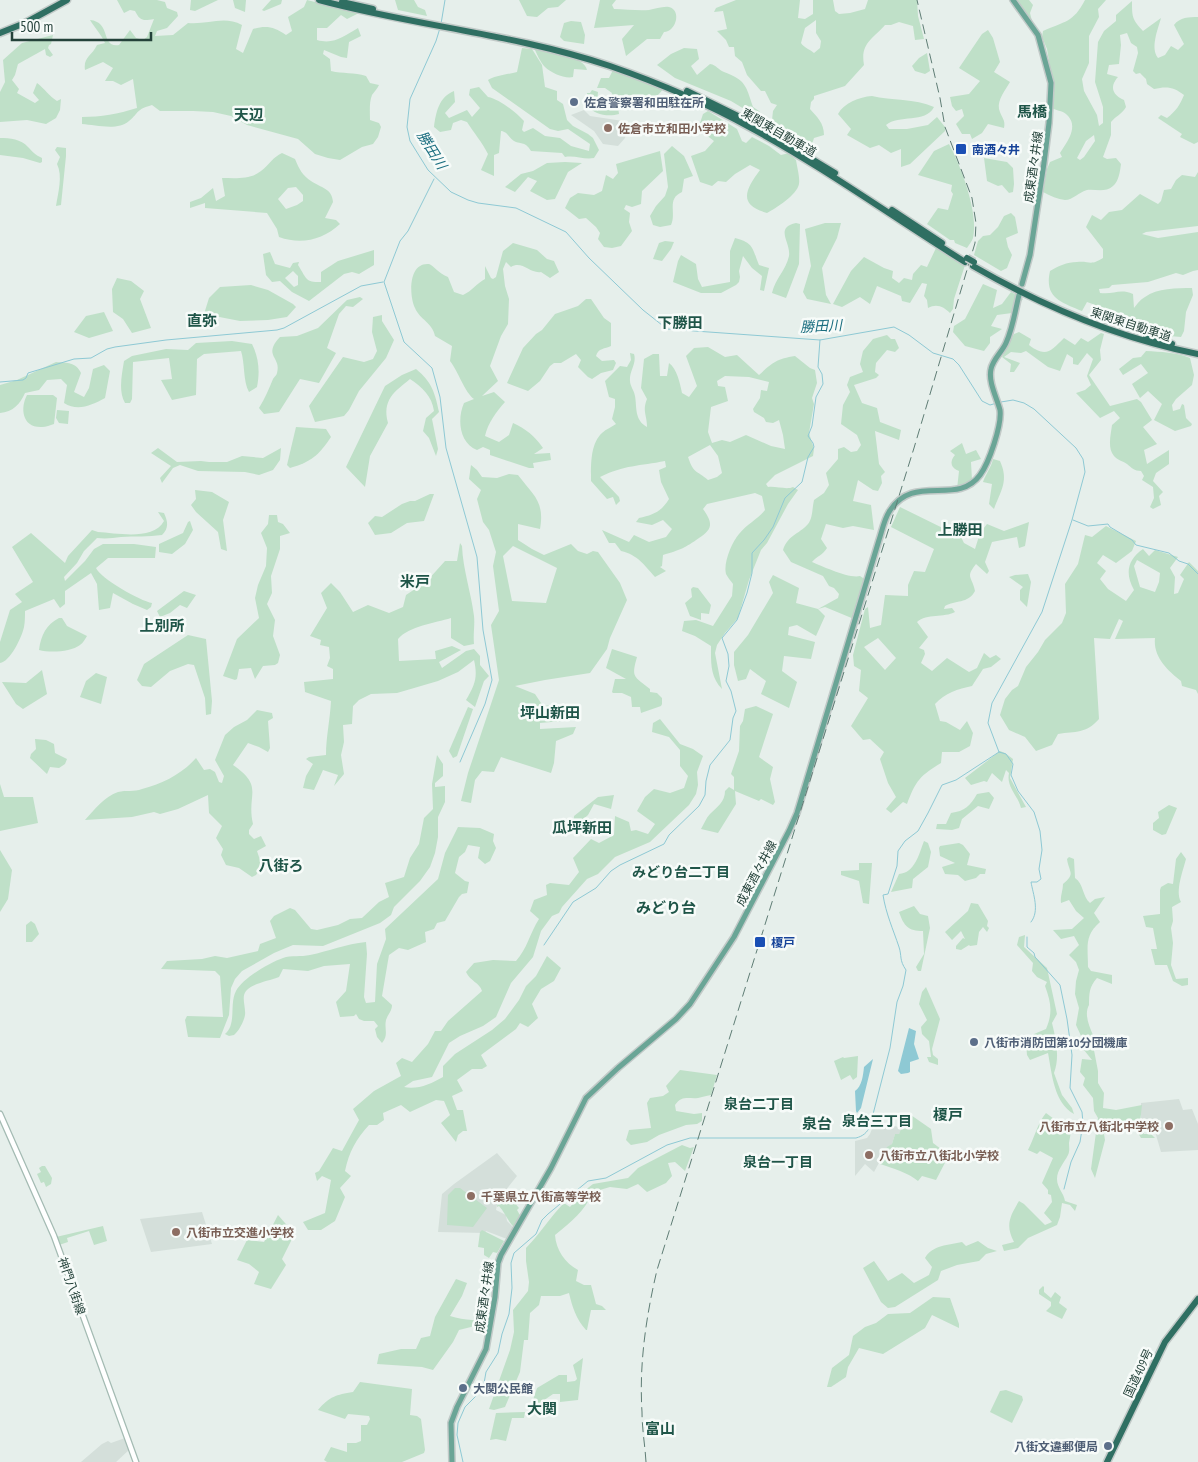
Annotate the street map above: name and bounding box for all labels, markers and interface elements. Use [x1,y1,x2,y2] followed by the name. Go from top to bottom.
[12,10,151,42] scale bar
[20,17,53,36] text: 500 m
[584,95,704,110] place label: 佐倉警察署和田駐在所
[568,96,580,108] marker: 佐倉警察署和田駐在所
[1017,102,1048,121] district label: 馬橋
[234,105,264,124] district label: 天辺
[739,105,819,159] street label: 東関東自動車道
[618,121,726,136] place label: 佐倉市立和田小学校
[602,122,614,134] marker: 佐倉市立和田小学校
[413,127,452,174] water label: 勝田川
[1021,130,1045,204] street label: 成東酒々井線
[954,142,968,156] marker: 南酒々井
[972,142,1020,157] place label: 南酒々井
[1089,304,1173,344] street label: 東関東自動車道
[187,311,217,330] district label: 直弥
[657,313,703,332] district label: 下勝田
[800,316,844,336] water label: 勝田川
[937,520,983,539] district label: 上勝田
[400,572,430,591] district label: 米戸
[139,616,185,635] district label: 上別所
[520,703,580,722] district label: 坪山新田
[552,818,612,837] district label: 瓜坪新田
[732,838,780,908] street label: 成東酒々井線
[258,856,304,875] district label: 八街ろ
[632,863,730,881] district label: みどり台二丁目
[636,898,696,917] district label: みどり台
[753,935,767,949] marker: 榎戸
[771,935,795,950] place label: 榎戸
[984,1035,1127,1050] place label: 八街市消防団第10分団機庫
[968,1036,980,1048] marker: 八街市消防団第10分団機庫
[724,1095,794,1113] district label: 泉台二丁目
[933,1105,963,1124] district label: 榎戸
[842,1112,912,1130] district label: 泉台三丁目
[802,1114,832,1133] district label: 泉台
[1039,1119,1159,1134] place label: 八街市立八街北中学校
[1163,1120,1175,1132] marker: 八街市立八街北中学校
[879,1148,999,1163] place label: 八街市立八街北小学校
[863,1149,875,1161] marker: 八街市立八街北小学校
[743,1153,813,1171] district label: 泉台一丁目
[481,1189,601,1204] place label: 千葉県立八街高等学校
[465,1190,477,1202] marker: 千葉県立八街高等学校
[186,1225,294,1240] place label: 八街市立交進小学校
[170,1226,182,1238] marker: 八街市立交進小学校
[55,1255,89,1317] street label: 神門八街線
[472,1260,496,1334] street label: 成東酒々井線
[1120,1346,1156,1400] street label: 国道409号
[473,1381,533,1396] place label: 大関公民館
[457,1382,469,1394] marker: 大関公民館
[527,1399,557,1418] district label: 大関
[645,1419,675,1438] district label: 富山
[1014,1439,1098,1454] place label: 八街文違郵便局
[1102,1440,1114,1452] marker: 八街文違郵便局

